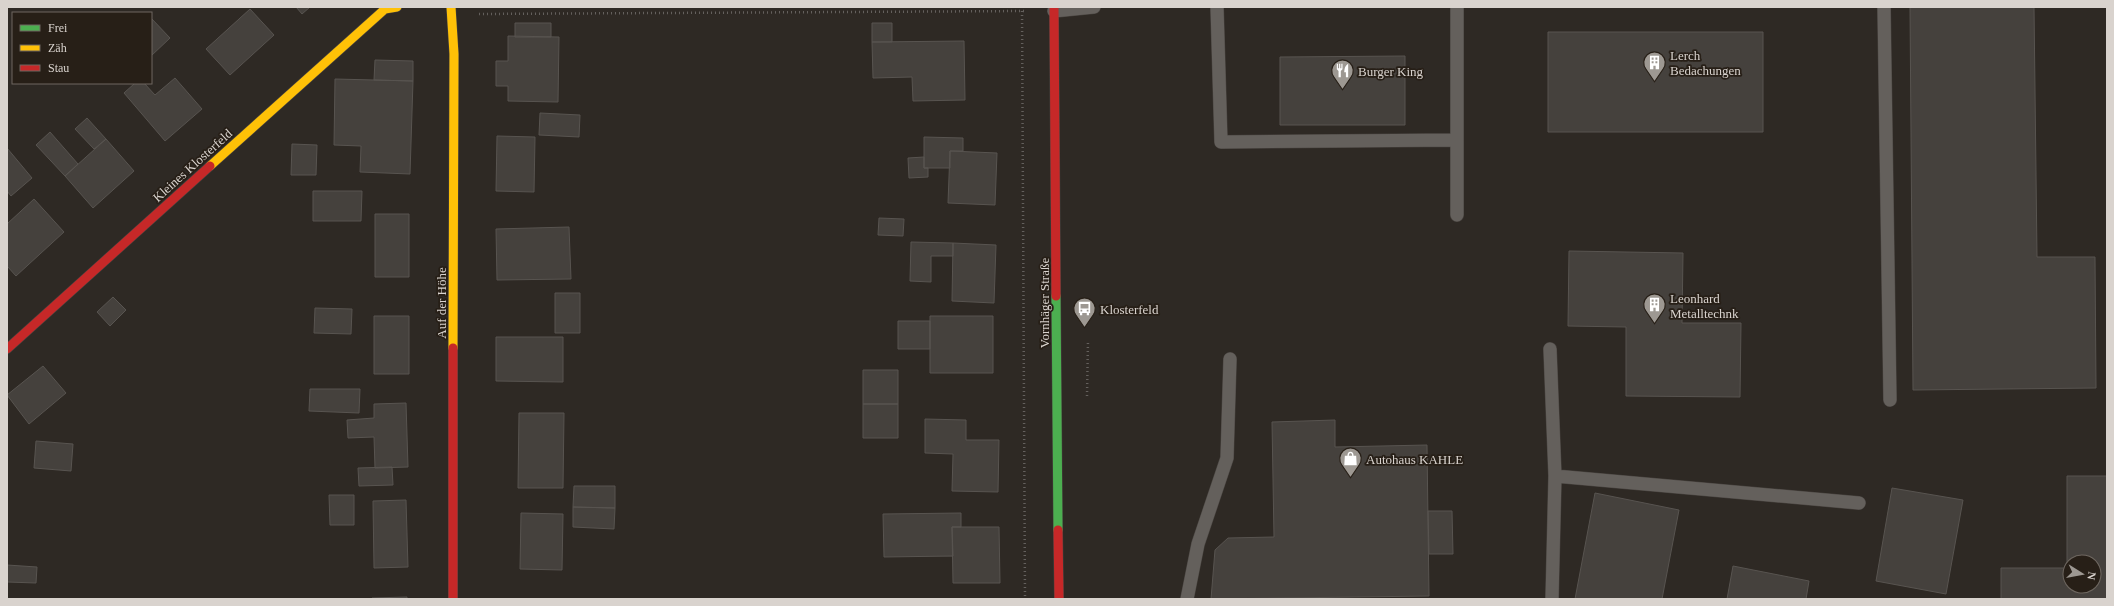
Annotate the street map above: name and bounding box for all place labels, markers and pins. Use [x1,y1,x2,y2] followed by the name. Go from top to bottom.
[1670,48,1741,78] place label: Lerch Bedachungen
[1642,49,1668,82] building icon: Lerch Bedachungen
[1329,58,1355,91] restaurant icon: Burger King
[1358,64,1424,79] place label: Burger King
[1670,291,1739,321] place label: Leonhard Metalltechnk
[1642,292,1668,325] building icon: Leonhard Metalltechnk
[1071,296,1097,329] bus stop icon: Klosterfeld
[1100,302,1159,317] place label: Klosterfeld
[1337,446,1363,479] shop icon: Autohaus KAHLE
[1366,452,1463,467] place label: Autohaus KAHLE

